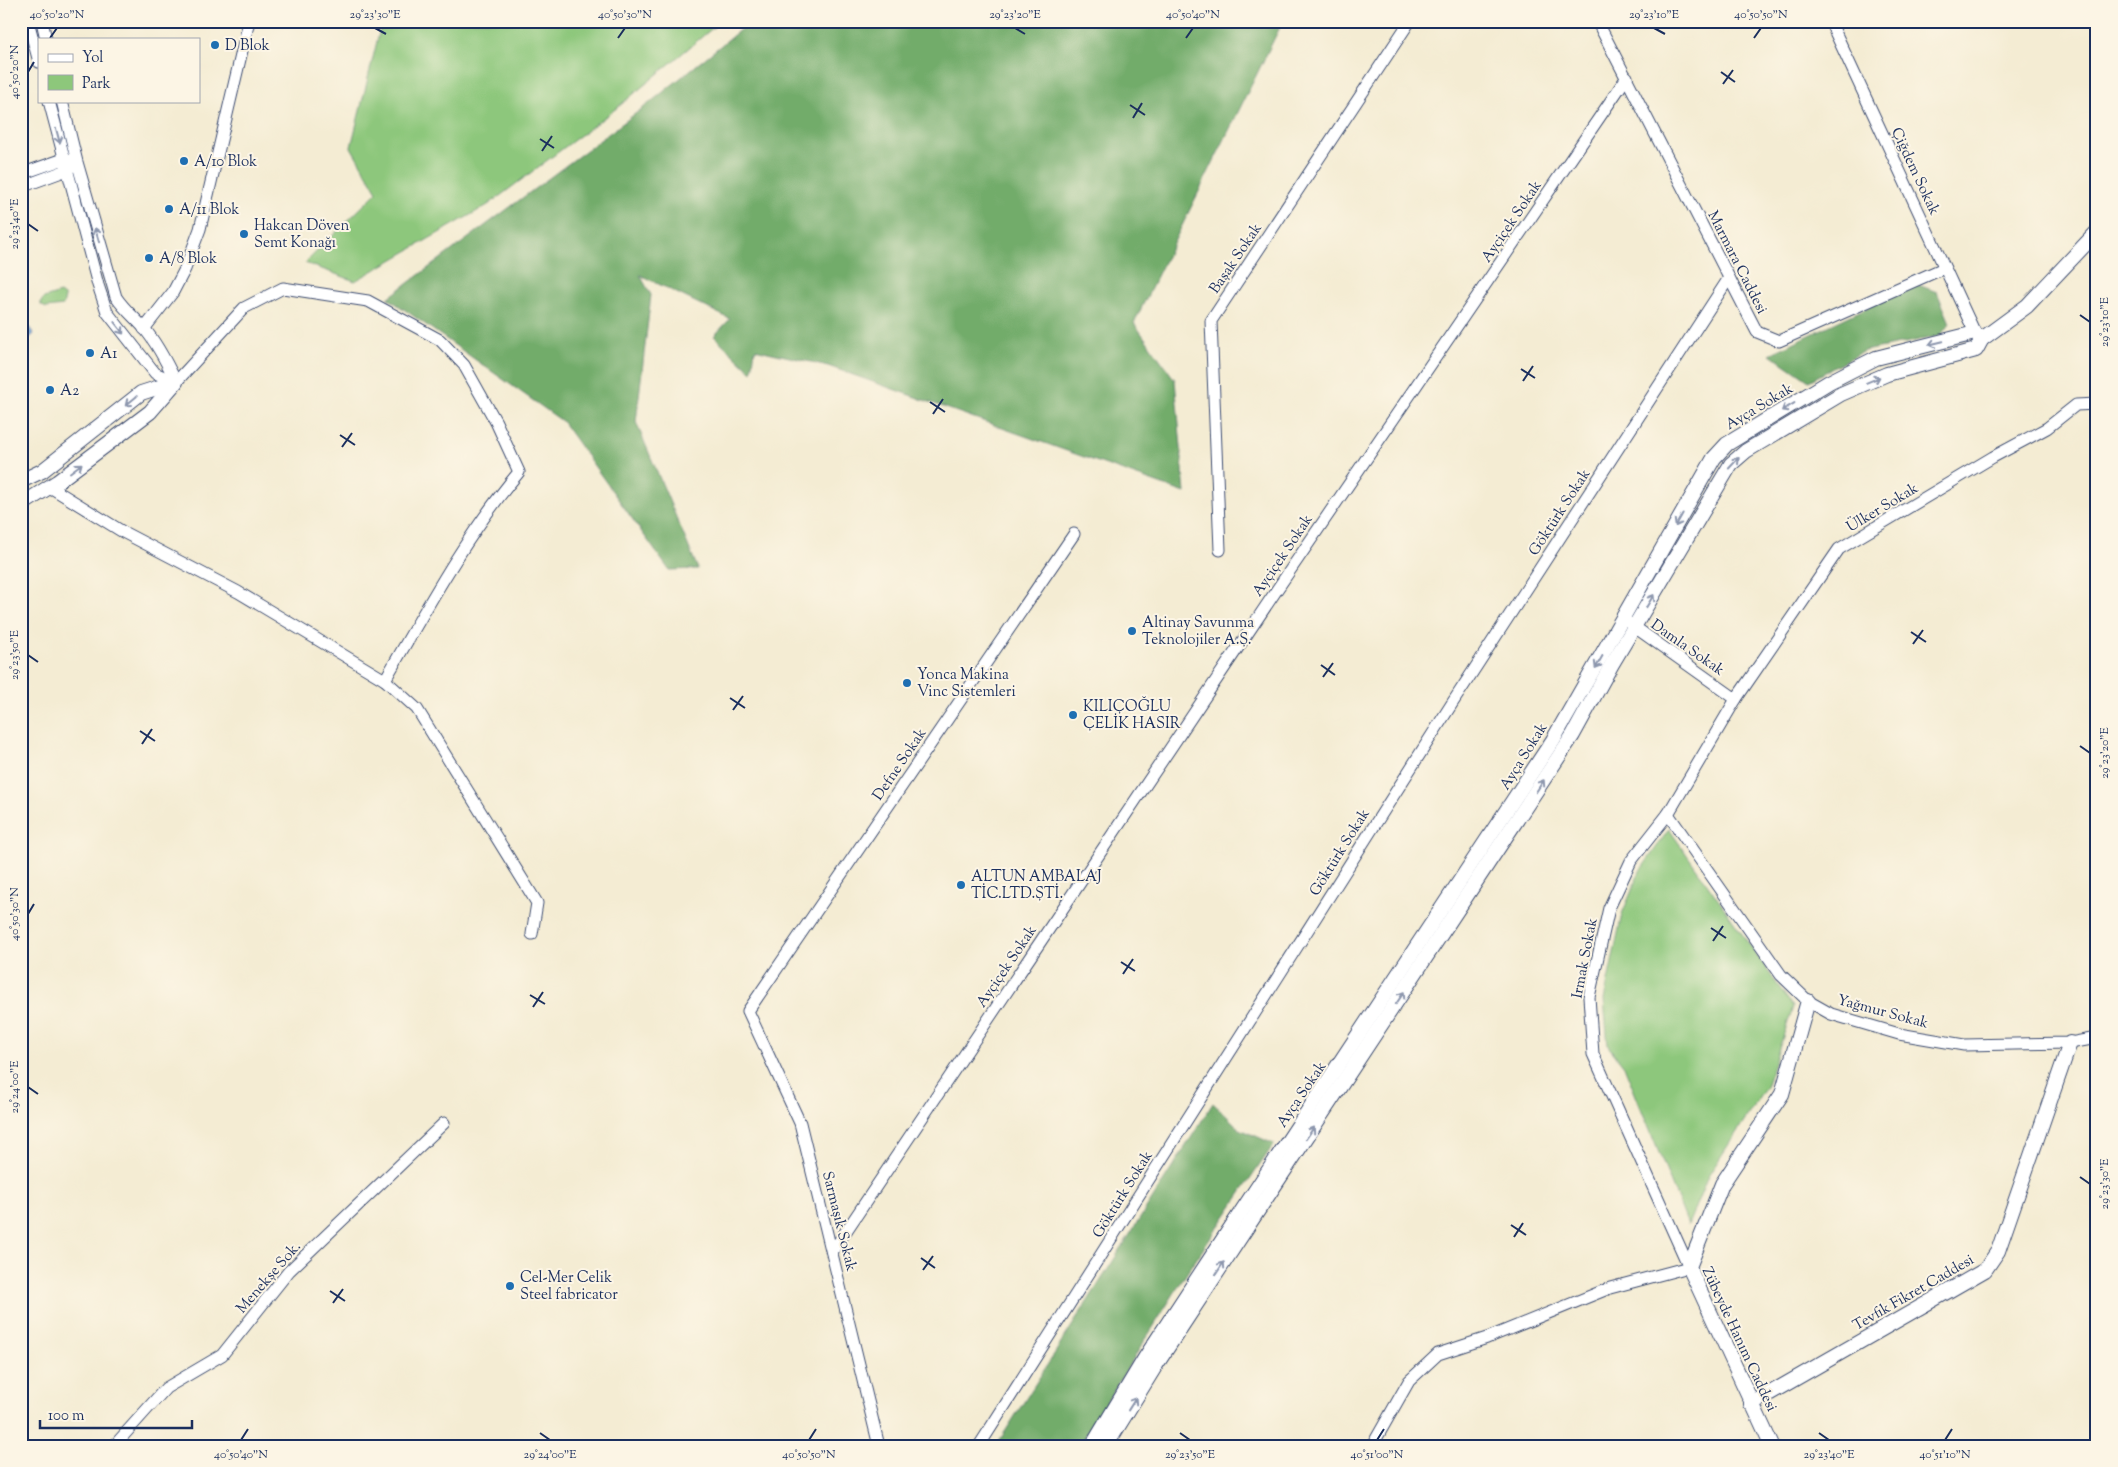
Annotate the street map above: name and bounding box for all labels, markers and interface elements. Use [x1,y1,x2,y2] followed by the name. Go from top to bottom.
[30,6,85,24] text: 40°50'20"N
[350,6,401,24] text: 29°23'30"E
[598,6,652,24] text: 40°50'30"N
[989,6,1042,24] text: 29°23'20"E
[1166,6,1220,24] text: 40°50'40"N
[1629,6,1680,24] text: 29°23'10"E
[1734,6,1788,24] text: 40°50'50"N
[225,36,270,57] place label: D Blok
[38,38,200,102] legend
[209,39,221,51] marker: D Blok
[6,44,24,99] text: 40°50'20"N
[82,48,104,69] text: Yol
[82,74,111,95] text: Park
[1885,124,1944,219] street label: Çiğdem Sokak
[54,127,63,143] one-way arrow
[194,152,257,173] place label: A/10 Blok
[178,155,190,167] marker: A/10 Blok
[1477,177,1547,267] street label: Ayçiçek Sokak
[6,198,24,249] text: 29°23'40"E
[179,200,240,221] place label: A/11 Blok
[163,203,175,215] marker: A/11 Blok
[1702,207,1772,318] street label: Marmara Caddesi
[254,216,349,254] place label: Hakcan Döven Semt Konağı
[1205,219,1268,298] street label: Başak Sokak
[92,227,102,243] one-way arrow
[238,228,250,240] marker: Hakcan Döven Semt Konağı
[159,249,217,270] place label: A/8 Blok
[143,252,155,264] marker: A/8 Blok
[2096,296,2114,347] text: 29°23'10"E
[114,321,125,334] one-way arrow
[1929,339,1945,348] one-way arrow
[100,344,117,365] place label: A1
[84,347,96,359] marker: A1
[1865,375,1880,385] one-way arrow
[1722,379,1798,436] street label: Ayça Sokak
[60,381,79,402] place label: A2
[44,384,56,396] marker: A2
[125,395,138,406] one-way arrow
[1782,402,1796,412] one-way arrow
[1728,456,1740,469] one-way arrow
[69,463,83,473] one-way arrow
[1524,465,1596,560] street label: Göktürk Sokak
[1842,478,1923,538] street label: Ülker Sokak
[1248,511,1318,601] street label: Ayçiçek Sokak
[1674,513,1684,528] one-way arrow
[1645,594,1655,608] one-way arrow
[1142,613,1254,651] place label: Altinay Savunma Teknolojiler A.Ş.
[1646,615,1728,681] street label: Damla Sokak
[1126,625,1138,637] marker: Altinay Savunma Teknolojiler A.Ş.
[6,629,24,680] text: 29°23'50"E
[1594,654,1604,668] one-way arrow
[917,665,1016,703] place label: Yonca Makina Vinc Sistemleri
[901,677,913,689] marker: Yonca Makina Vinc Sistemleri
[1083,696,1181,735] place label: KILIÇOĞLU ÇELİK HASIR
[1067,709,1079,721] marker: KILIÇOĞLU ÇELİK HASIR
[1495,719,1553,794] street label: Ayça Sokak
[868,724,932,805] street label: Defne Sokak
[2096,726,2114,779] text: 29°23'20"E
[1535,779,1546,793] one-way arrow
[1305,805,1376,901] street label: Göktürk Sokak
[971,867,1102,905] place label: ALTUN AMBALAJ TİC.LTD.ŞTİ.
[955,879,967,891] marker: ALTUN AMBALAJ TİC.LTD.ŞTİ.
[6,887,24,941] text: 40°50'30"N
[1567,916,1604,1000] street label: Irmak Sokak
[972,922,1042,1012] street label: Ayçiçek Sokak
[1835,990,1931,1035] street label: Yağmur Sokak
[1396,991,1406,1005] one-way arrow
[1272,1058,1332,1132] street label: Ayça Sokak
[6,1060,24,1113] text: 29°24'00"E
[1305,1126,1315,1140] one-way arrow
[1088,1147,1159,1243] street label: Göktürk Sokak
[2096,1158,2114,1209] text: 29°23'30"E
[816,1169,861,1274] street label: Sarmaşık Sokak
[232,1237,306,1319] street label: Menekşe Sok.
[1849,1250,1978,1337] street label: Tevfik Fikret Caddesi
[1215,1261,1225,1275] one-way arrow
[1696,1264,1781,1415] street label: Zübeyde Hanım Caddesi
[520,1268,618,1306] place label: Cel-Mer Celik Steel fabricator
[504,1280,516,1292] marker: Cel-Mer Celik Steel fabricator
[40,1397,192,1429] scale bar
[1127,1398,1137,1412] one-way arrow
[48,1406,85,1427] text: 100 m
[214,1446,268,1464] text: 40°50'40"N
[524,1446,577,1464] text: 29°24'00"E
[782,1446,836,1464] text: 40°50'50"N
[1165,1446,1216,1464] text: 29°23'50"E
[1351,1446,1404,1464] text: 40°51'00"N
[1804,1446,1855,1464] text: 29°23'40"E
[1919,1446,1971,1464] text: 40°51'10"N

